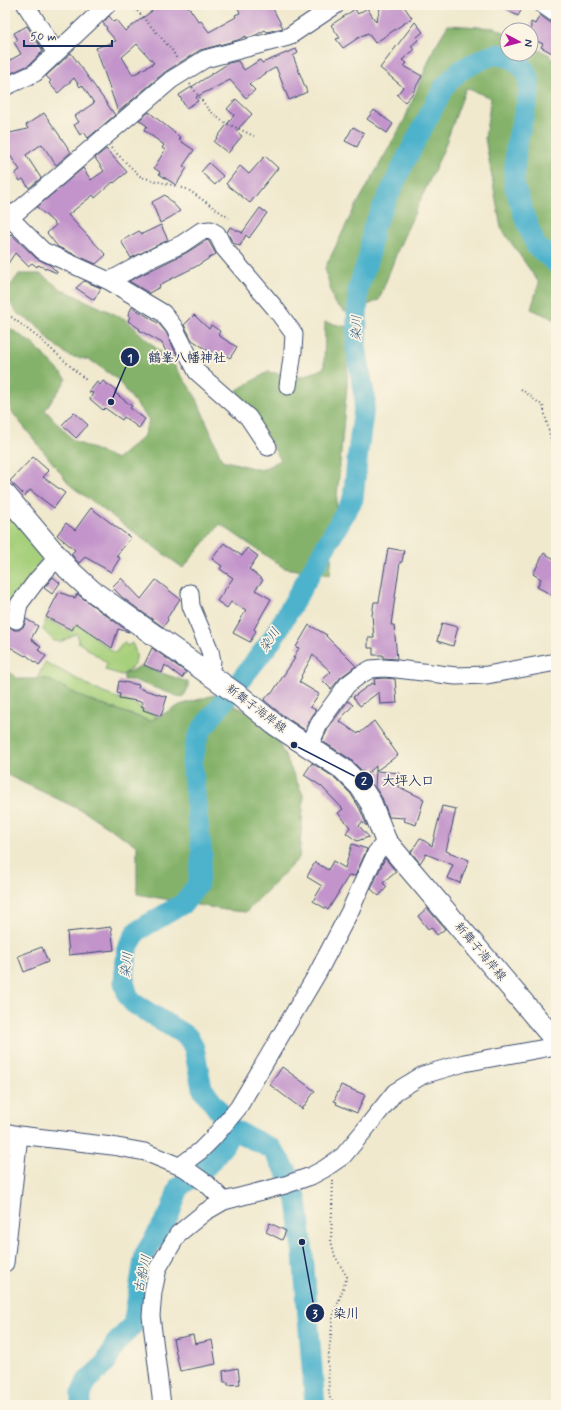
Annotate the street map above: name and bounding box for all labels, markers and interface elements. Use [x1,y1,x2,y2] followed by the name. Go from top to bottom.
[24,22,112,48] scale bar
[499,22,539,62] north arrow
[30,29,57,45] text: 50 m
[521,39,535,48] text: N
[348,315,366,341] water label: 染川
[120,345,234,370] callout: 鶴峯八幡神社
[148,350,226,367] text: 鶴峯八幡神社
[127,351,133,367] text: 1
[256,624,284,656] water label: 染川
[222,681,290,737] street label: 新舞子海岸線
[354,768,442,793] callout: 大坪入口
[382,773,434,790] text: 大坪入口
[361,774,367,790] text: 2
[451,919,509,985] street label: 新舞子海岸線
[117,951,137,979] water label: 染川
[131,1253,155,1295] water label: 古船川
[305,1301,367,1326] callout: 染川
[333,1306,359,1323] text: 染川
[312,1307,318,1323] text: 3

